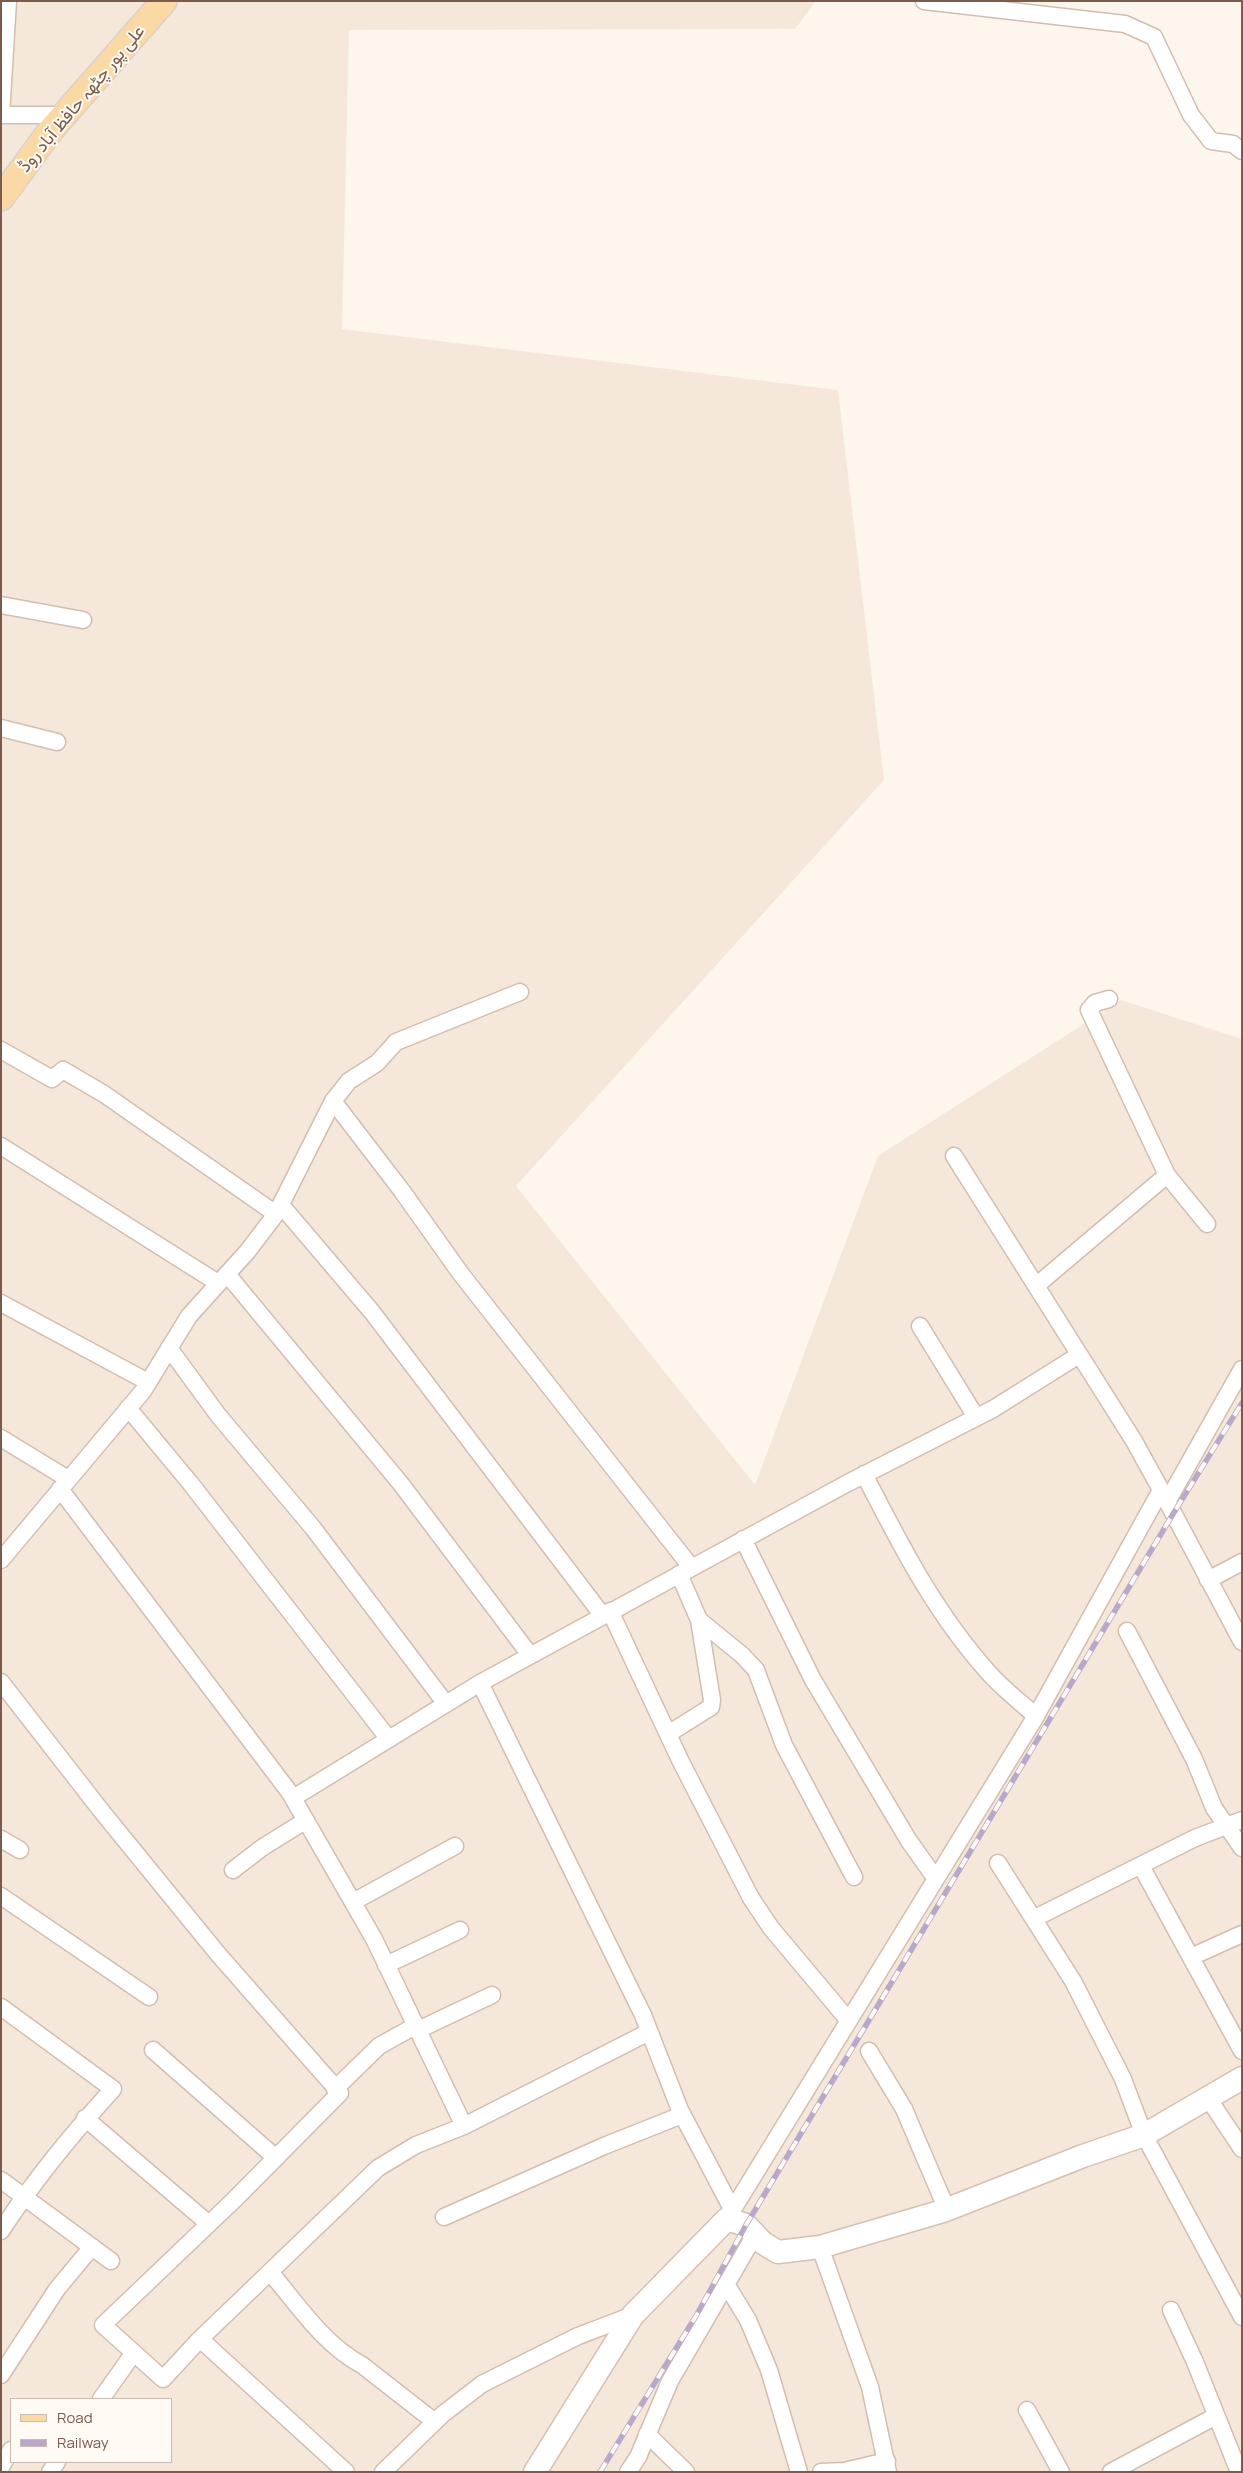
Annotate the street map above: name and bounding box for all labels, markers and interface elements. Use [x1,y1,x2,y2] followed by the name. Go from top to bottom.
[14,21,150,177] street label: علی پور چٹھہ حافظ آباد روڈ
[10,2398,172,2463] legend
[57,2407,93,2428] text: Road
[57,2432,109,2453] text: Railway

